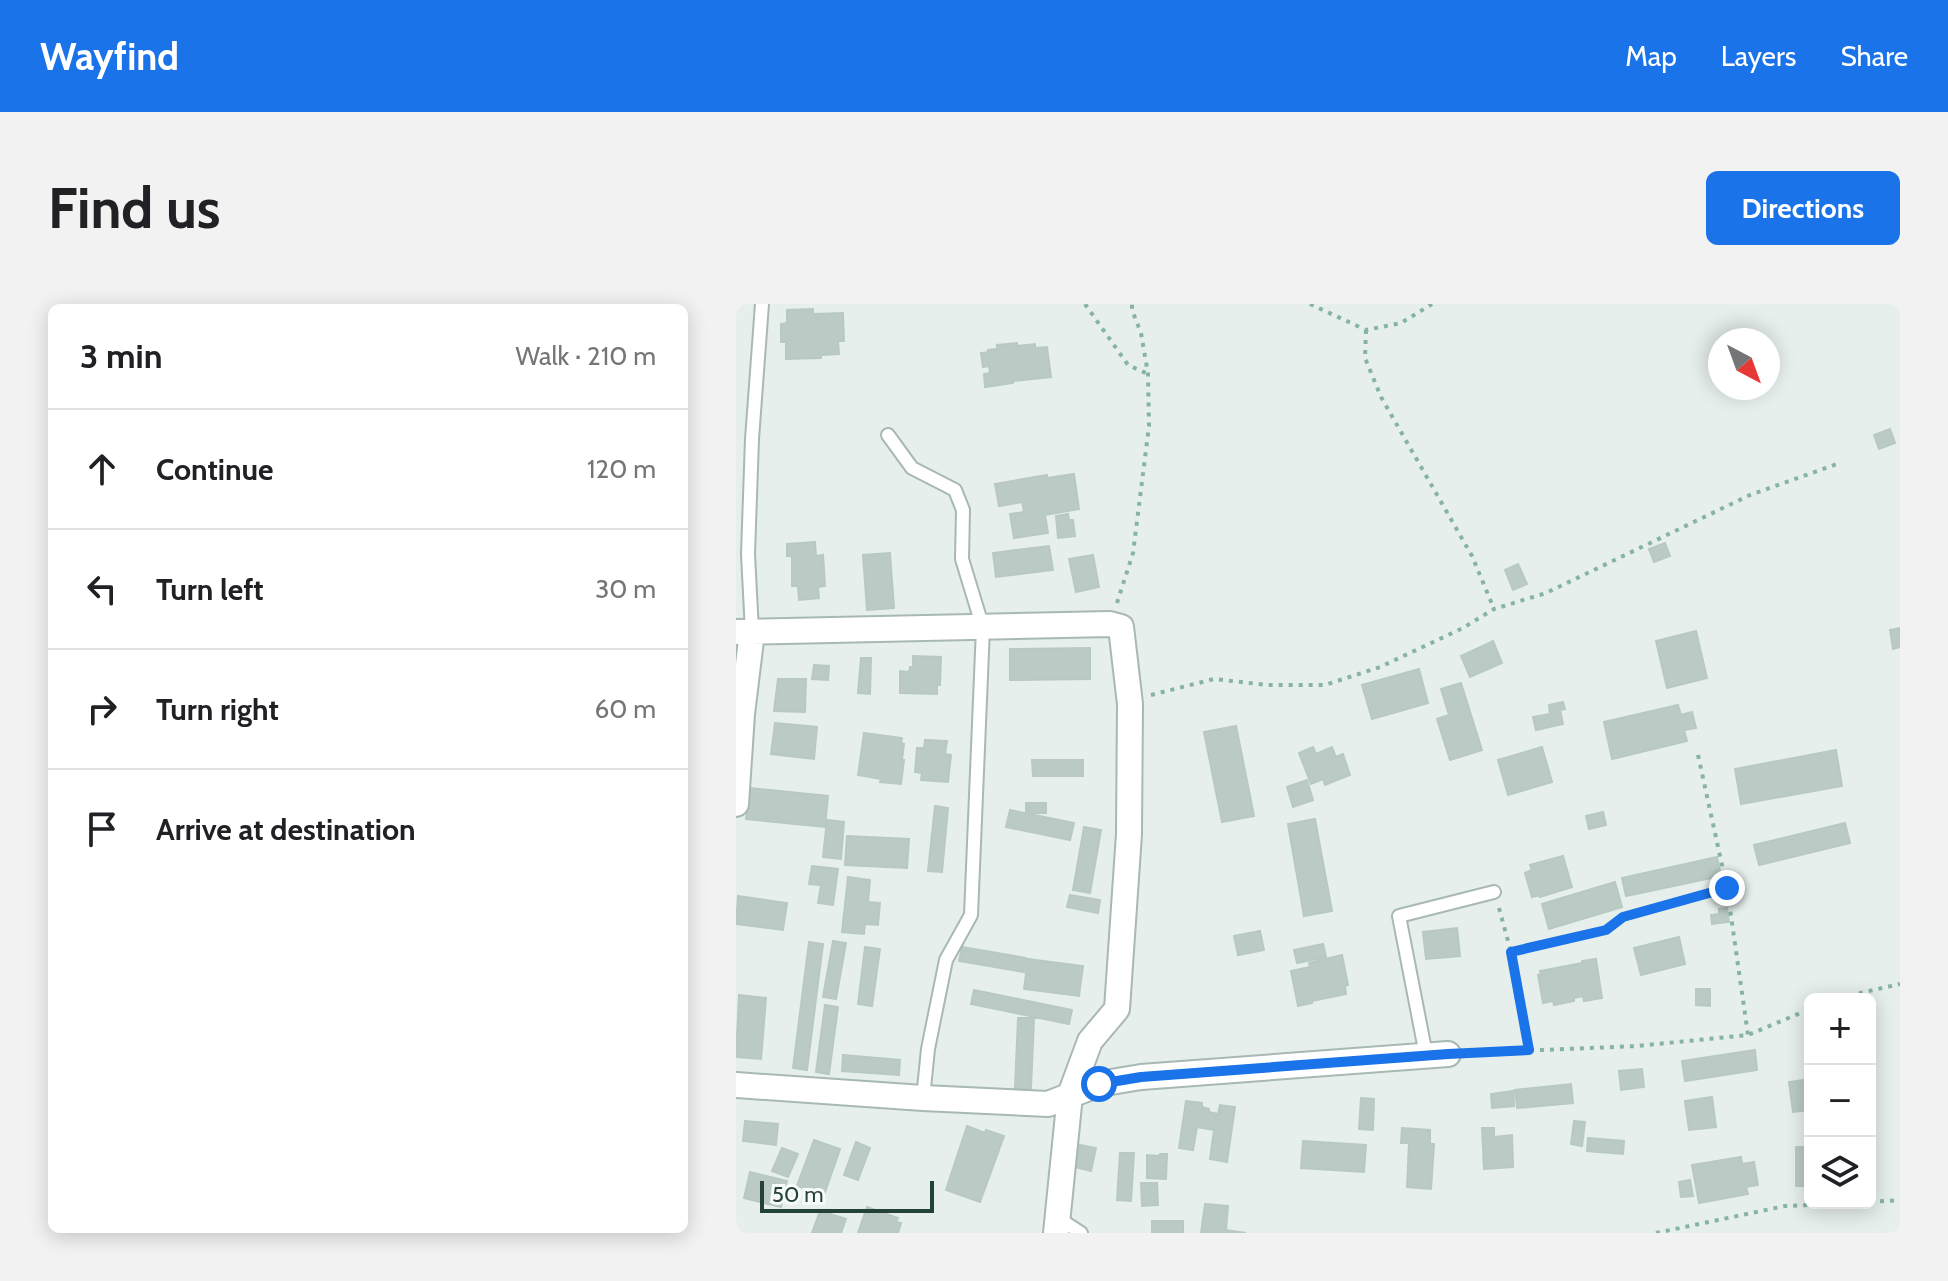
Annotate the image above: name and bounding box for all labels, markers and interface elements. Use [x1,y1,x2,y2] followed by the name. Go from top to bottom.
[40,33,179,80] text: Wayfind
[1625,39,1677,73] text: Map
[1721,39,1796,73] text: Layers
[1840,39,1908,73] text: Share
[1706,171,1900,245] button: Directions
[48,174,221,242] text: Find us
[1708,328,1780,400] north arrow
[80,335,162,377] text: 3 min
[515,340,656,372] text: Walk · 210 m
[80,447,124,491] icon: ahead
[156,451,273,488] text: Continue
[587,453,656,485] text: 120 m
[80,567,124,611] icon: left
[156,571,264,608] text: Turn left
[595,573,656,605] text: 30 m
[80,687,124,731] icon: right
[156,691,279,728] text: Turn right
[594,693,656,725] text: 60 m
[80,807,124,851] icon: arrive
[156,811,416,848] text: Arrive at destination
[1709,870,1745,906] route end
[1804,993,1876,1209] map controls
[1804,993,1876,1065] button: +
[1804,1065,1876,1137] button: −
[1081,1066,1117,1102] route start
[1804,1137,1876,1209] button: layers
[760,1177,934,1213] scale bar
[772,1181,824,1208] text: 50 m

